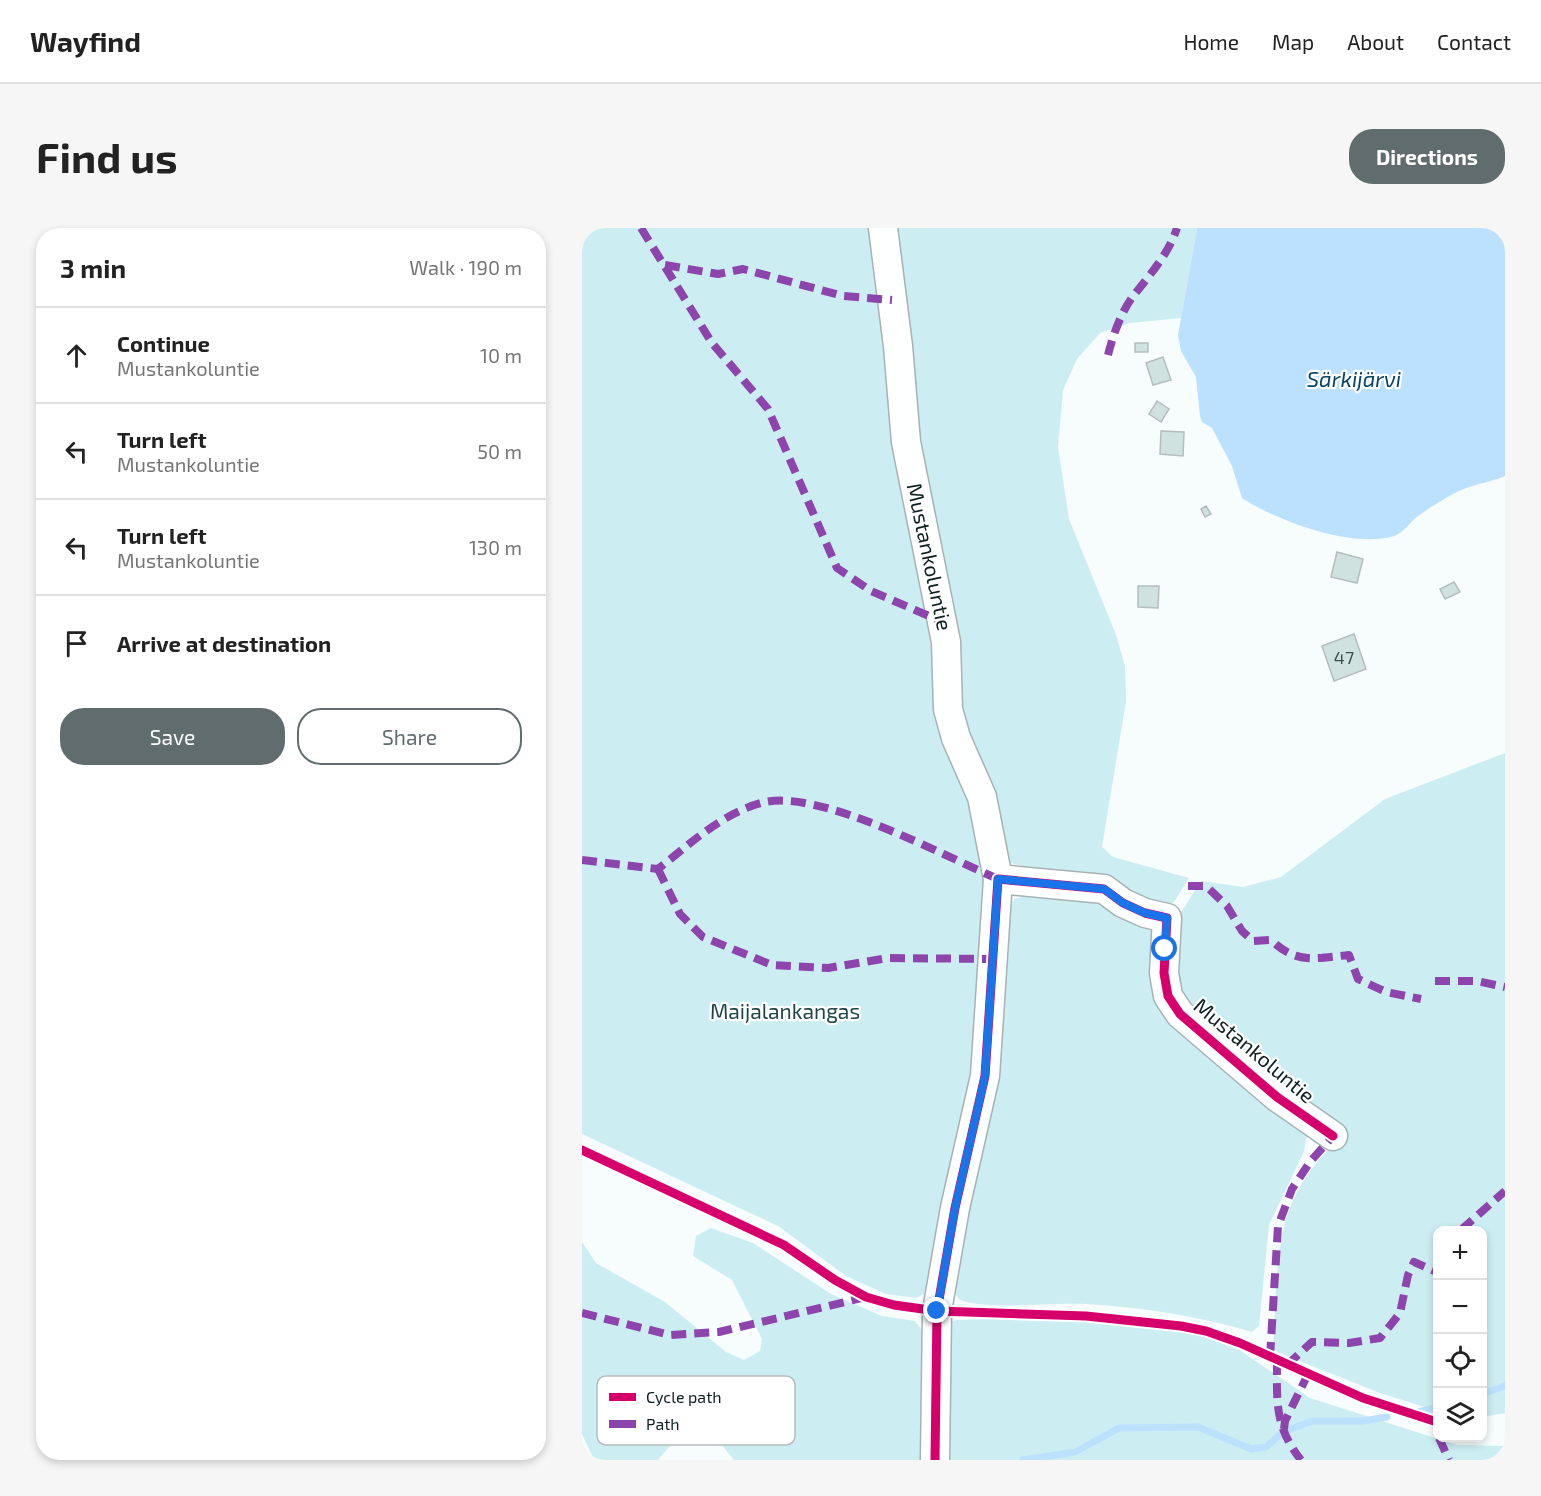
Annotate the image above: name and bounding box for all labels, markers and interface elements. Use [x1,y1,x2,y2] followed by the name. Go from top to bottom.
[30,24,141,58] text: Wayfind
[1183,29,1239,54] text: Home
[1272,29,1314,54] text: Map
[1347,29,1404,54] text: About
[1437,29,1511,54] text: Contact
[1349,129,1505,184] button: Directions
[36,131,178,181] text: Find us
[60,252,126,283] text: 3 min
[409,255,522,279] text: Walk · 190 m
[117,330,210,356] text: Continue
[60,339,93,372] icon: ahead
[480,343,522,367] text: 10 m
[117,356,260,380] text: Mustankoluntie
[1307,365,1401,392] water label: Särkijärvi
[117,426,206,452] text: Turn left
[60,435,93,468] icon: left
[477,439,522,463] text: 50 m
[117,452,260,476] text: Mustankoluntie
[903,481,958,633] street label: Mustankoluntie
[117,522,206,548] text: Turn left
[60,531,93,564] icon: left
[469,535,522,559] text: 130 m
[117,548,260,572] text: Mustankoluntie
[60,627,93,660] icon: arrive
[117,630,331,656] text: Arrive at destination
[1334,646,1354,668] house number: 47
[60,708,285,765] button: Save
[297,708,522,765] button: Share
[1151,935,1177,961] route start
[1189,992,1320,1108] street label: Mustankoluntie
[710,998,860,1024] park label: Maijalankangas
[1433,1226,1487,1442] map controls
[1433,1226,1487,1280] button: +
[1433,1280,1487,1334] button: −
[923,1297,949,1323] route end
[1433,1334,1487,1388] button: locate
[597,1376,795,1445] legend
[646,1387,722,1406] text: Cycle path
[1433,1388,1487,1442] button: layers
[646,1414,680,1433] text: Path

